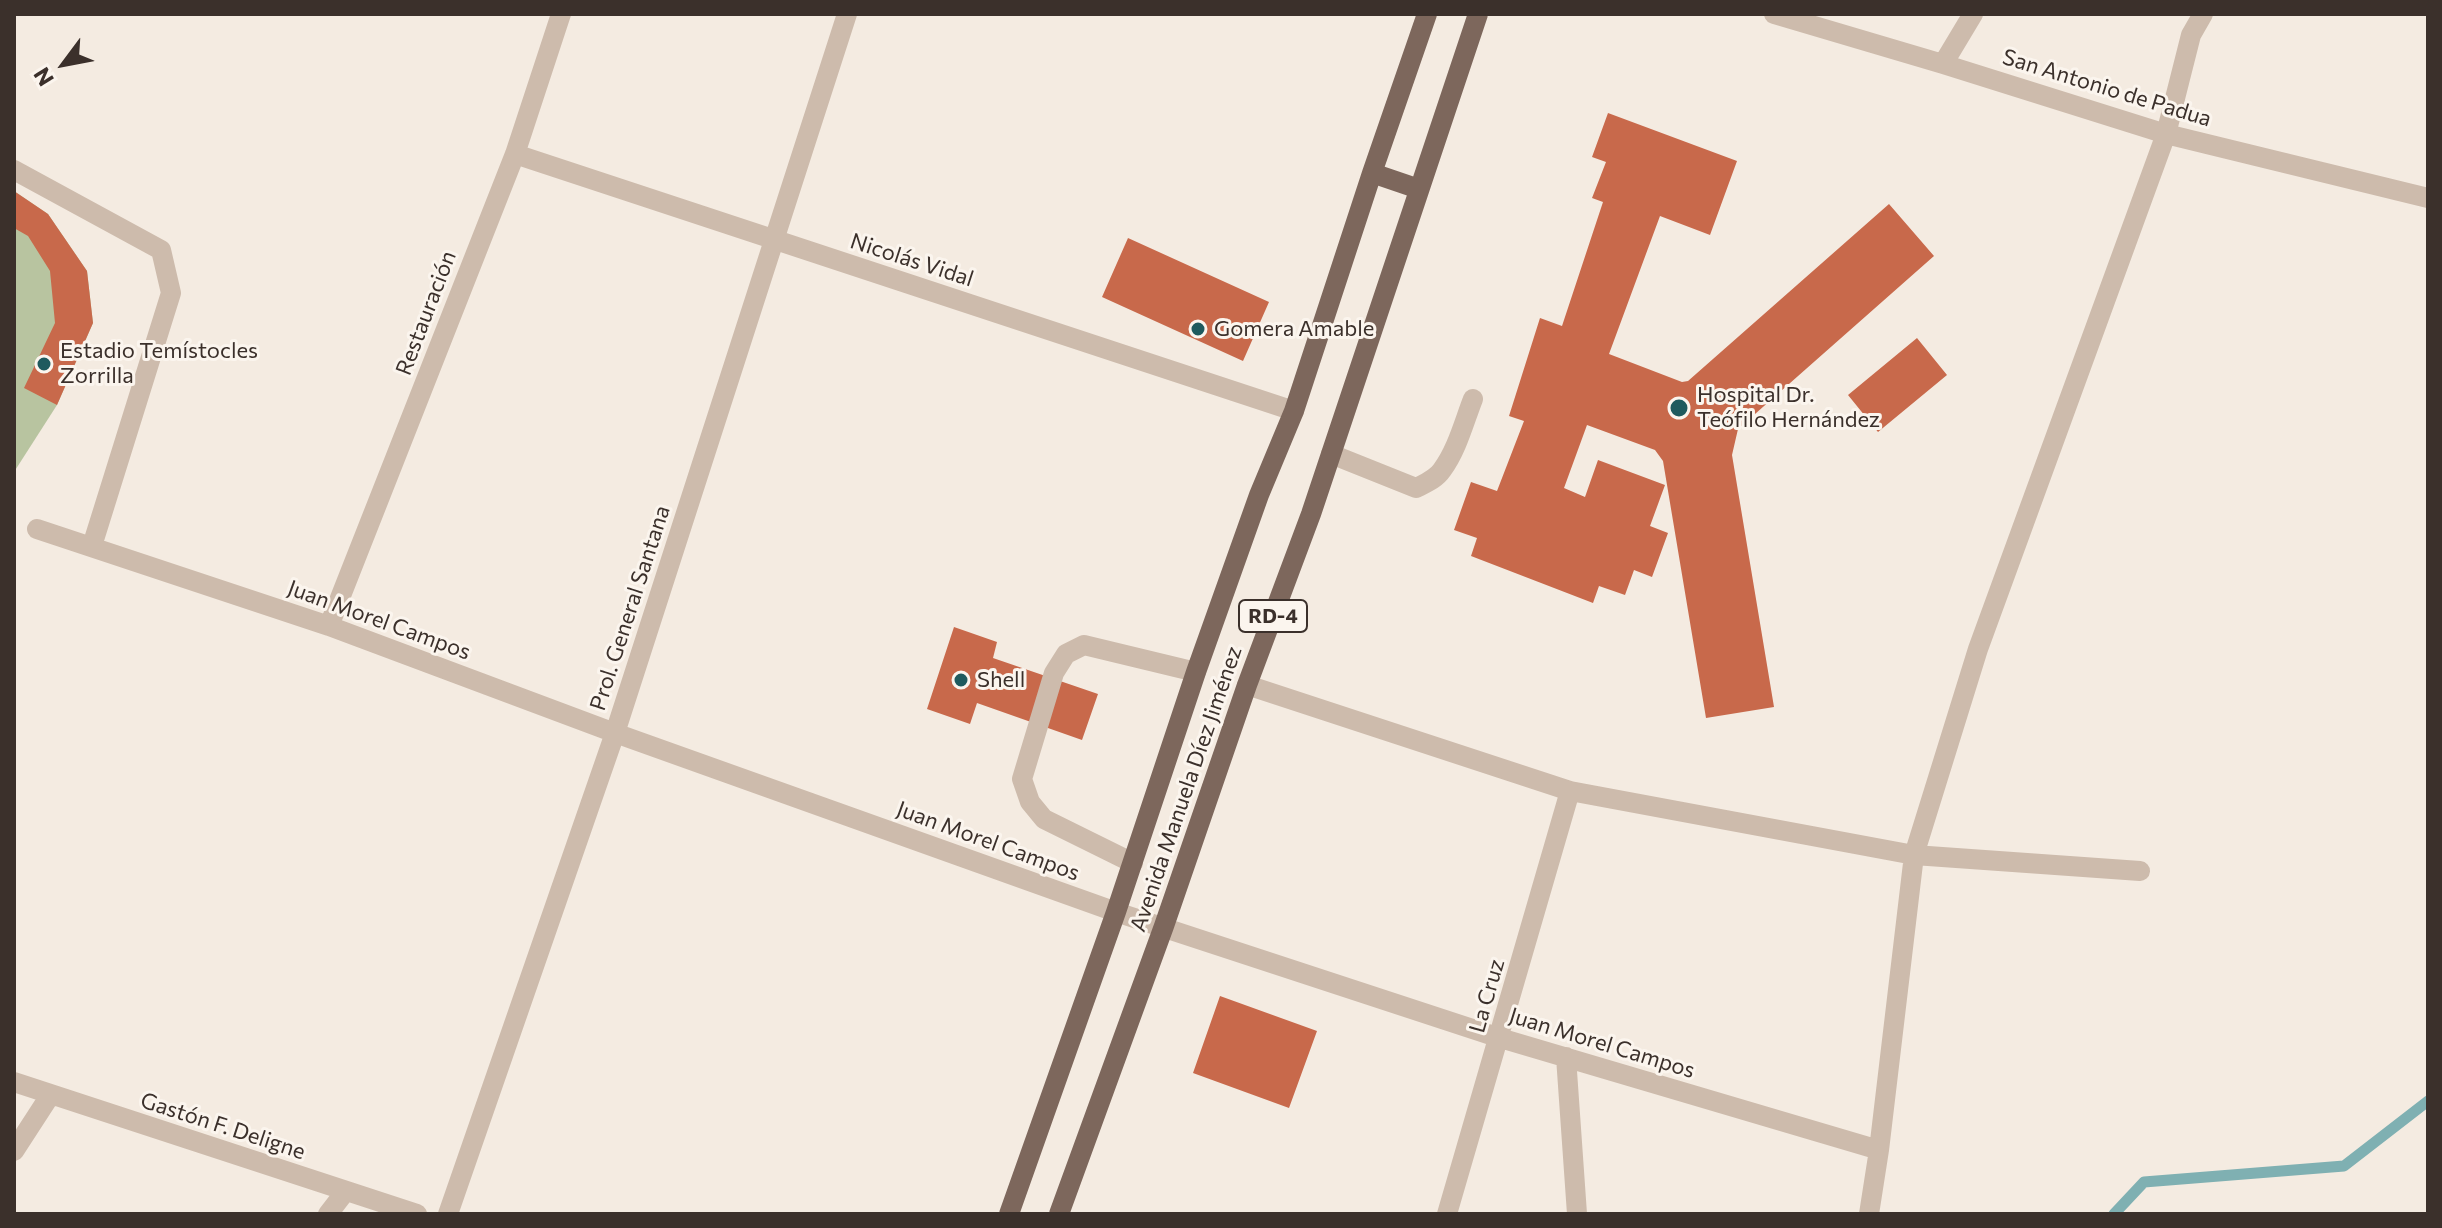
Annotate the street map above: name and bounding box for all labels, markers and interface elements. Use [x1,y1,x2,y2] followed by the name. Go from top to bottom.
[24,24,104,104] north arrow
[1999,44,2215,132] street label: San Antonio de Padua
[27,63,59,91] text: N
[847,228,977,292] street label: Nicolás Vidal
[390,247,462,379] street label: Restauración
[1214,316,1374,342] place label: Gomera Amable
[1189,320,1207,338] marker: Gomera Amable
[60,338,258,390] place label: Estadio Temístocles Zorrilla
[35,355,53,373] marker: Estadio Temístocles Zorrilla
[1697,382,1880,434] place label: Hospital Dr. Teófilo Hernández
[1668,397,1690,419] marker: Hospital Dr. Teófilo Hernández
[584,502,676,714] street label: Prol. General Santana
[284,575,474,665] street label: Juan Morel Campos
[1239,600,1307,632] road number: RD-4
[1125,643,1247,935] street label: Avenida Manuela Díez Jiménez
[977,667,1025,693] place label: Shell
[952,671,970,689] marker: Shell
[893,796,1083,886] street label: Juan Morel Campos
[1464,956,1510,1036] street label: La Cruz
[1506,1002,1698,1084] street label: Juan Morel Campos
[137,1087,309,1165] street label: Gastón F. Deligne

